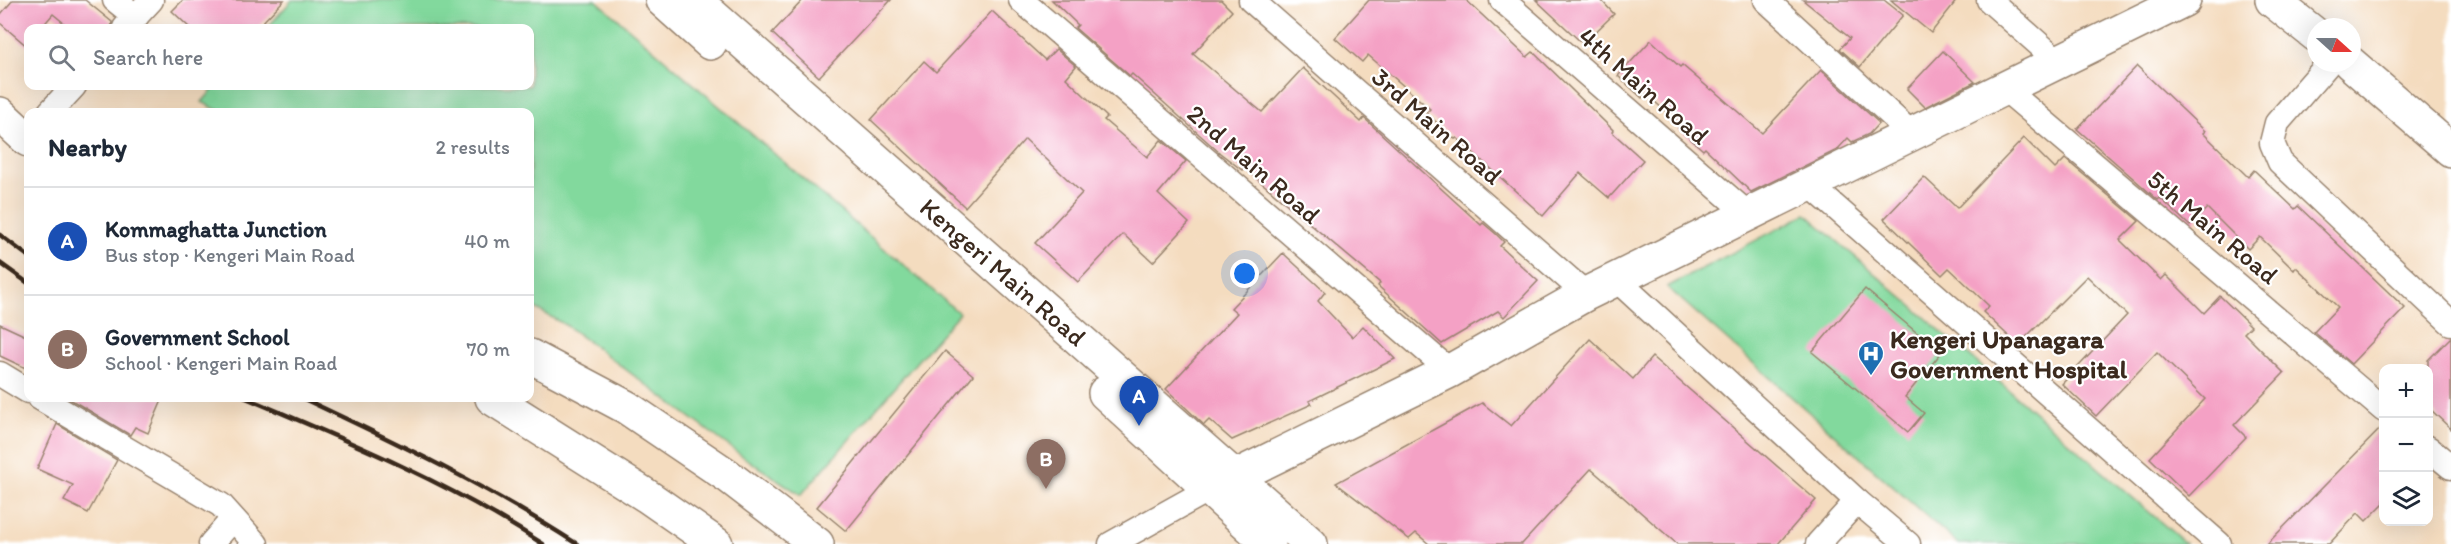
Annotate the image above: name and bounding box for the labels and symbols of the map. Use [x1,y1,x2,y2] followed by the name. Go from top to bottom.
[2307,18,2361,72] north arrow
[1572,20,1716,152] street label: 4th Main Road
[1365,61,1509,192] street label: 3rd Main Road
[1181,97,1328,231] street label: 2nd Main Road
[2141,163,2285,291] street label: 5th Main Road
[913,191,1093,353] street label: Kengeri Main Road
[1230,259,1259,288] your location
[1890,323,2128,385] place label: Kengeri Upanagara Government Hospital
[1856,339,1886,377] hospital icon: Kengeri Upanagara Government Hospital
[1120,376,1158,426] pin: A
[1026,440,1066,489] pin: B

